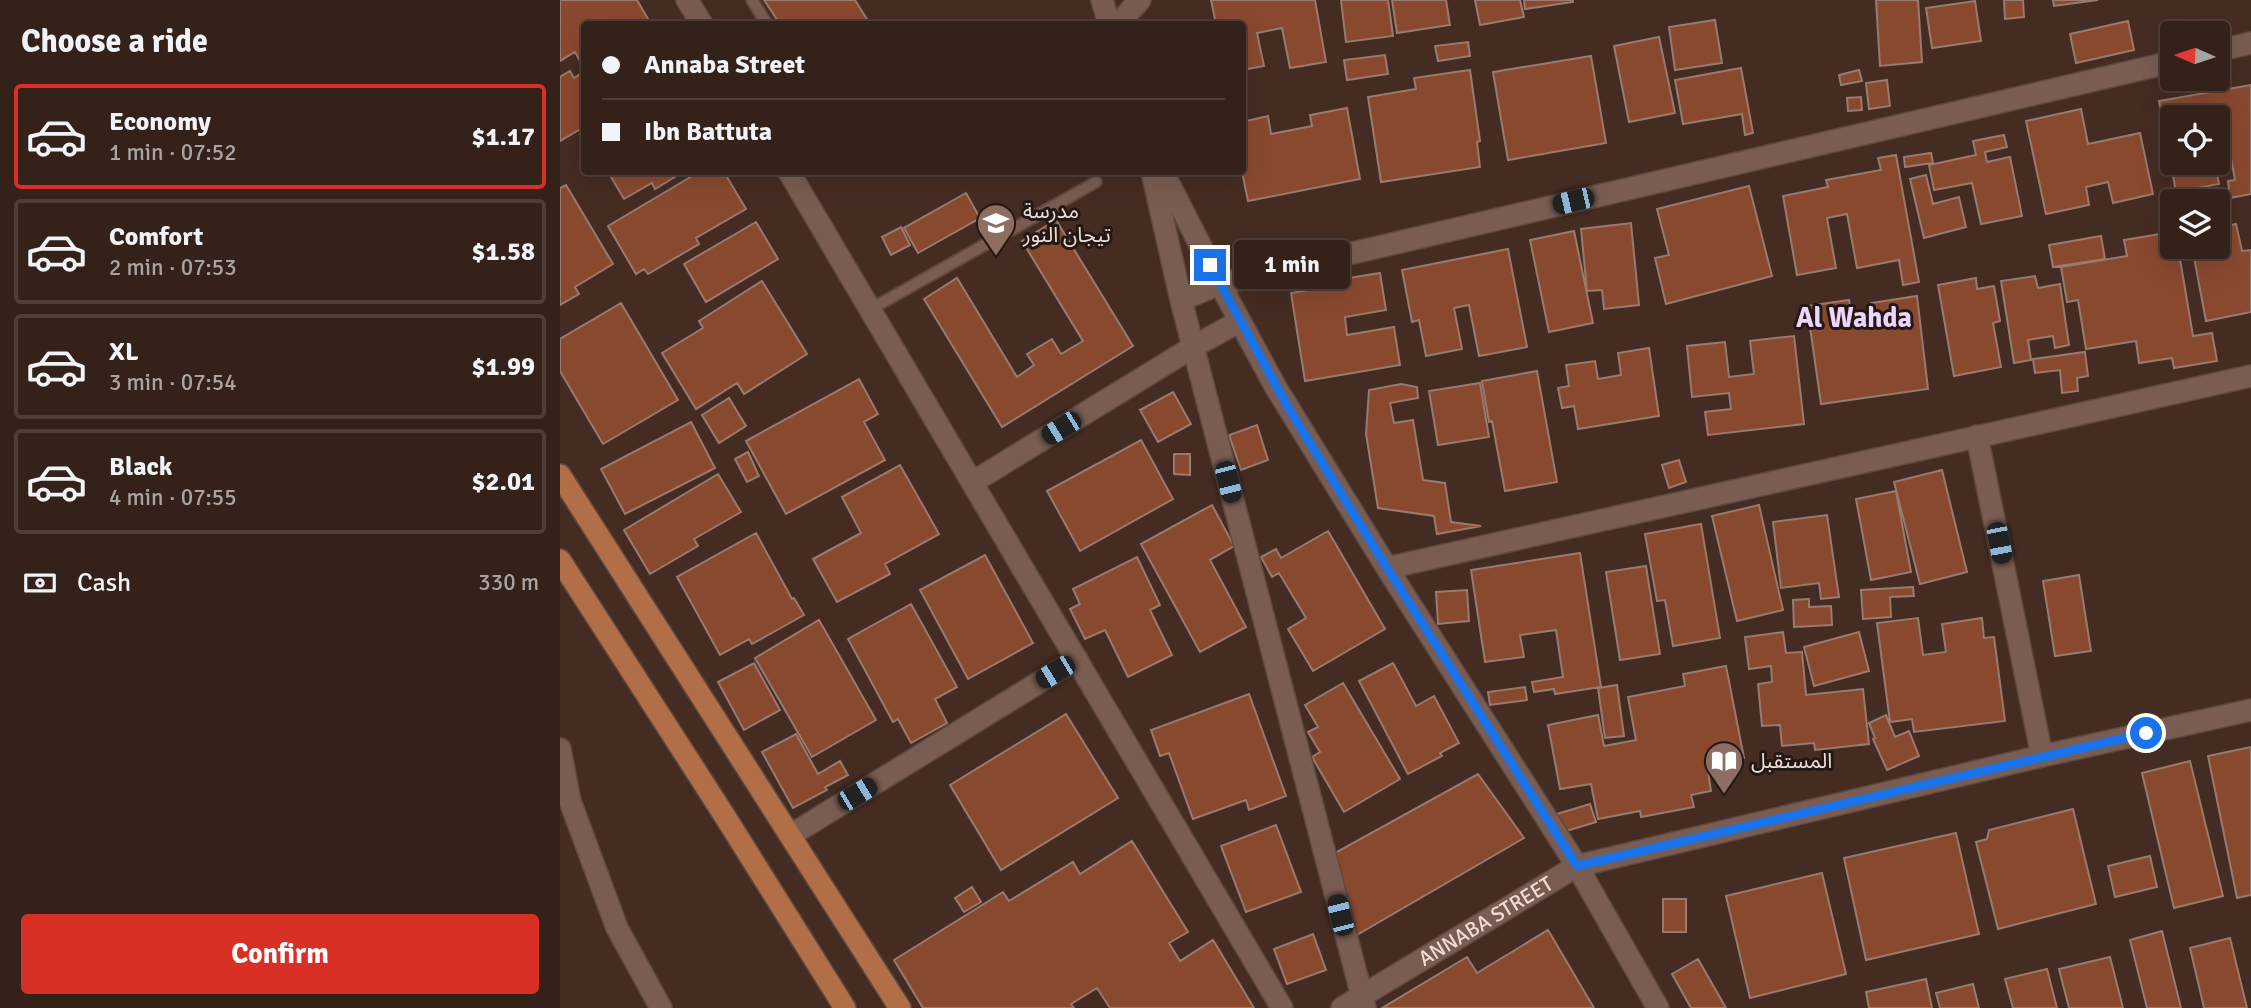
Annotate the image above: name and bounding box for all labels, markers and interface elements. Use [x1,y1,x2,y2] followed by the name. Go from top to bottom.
[2160,21,2230,91] north arrow
[2160,21,2230,259] map controls
[21,22,208,61] text: Choose a ride
[644,49,805,81] text: Annaba Street
[25,105,88,168] icon: car
[2160,105,2230,175] button: locate
[109,106,211,138] text: Economy
[644,116,772,148] text: Ibn Battuta
[471,121,535,153] text: $1.17
[109,138,237,167] text: 1 min · 07:52
[1551,186,1596,216] car
[2160,189,2230,259] button: layers
[1022,198,1111,248] place label: مدرسة تيجان النور
[975,202,1017,257] school or university icon: مدرسة تيجان النور
[25,220,88,283] icon: car
[109,221,203,253] text: Comfort
[471,236,535,268] text: $1.58
[1234,240,1350,290] callout: 1 min
[1194,249,1226,281] route end
[1264,250,1320,279] text: 1 min
[109,253,237,282] text: 2 min · 07:53
[1796,301,1912,335] district label: Al Wahda
[25,335,88,398] icon: car
[109,336,139,368] text: XL
[471,351,535,383] text: $1.99
[109,368,237,397] text: 3 min · 07:54
[1038,408,1085,448] car
[25,450,88,513] icon: car
[109,451,172,483] text: Black
[1213,459,1244,505] car
[471,466,535,498] text: $2.01
[109,483,237,512] text: 4 min · 07:55
[1985,520,2014,566] car
[21,564,59,602] icon: cash
[77,567,131,599] text: Cash
[478,568,539,597] text: 330 m
[1032,652,1079,692] car
[2130,717,2162,749] route start
[1703,740,1745,795] library icon: المستقبل
[1751,748,1832,774] place label: المستقبل
[834,774,881,814] car
[1414,870,1558,972] street label: ANNABA STREET
[1325,892,1356,938] car
[21,914,539,994] button: Confirm

